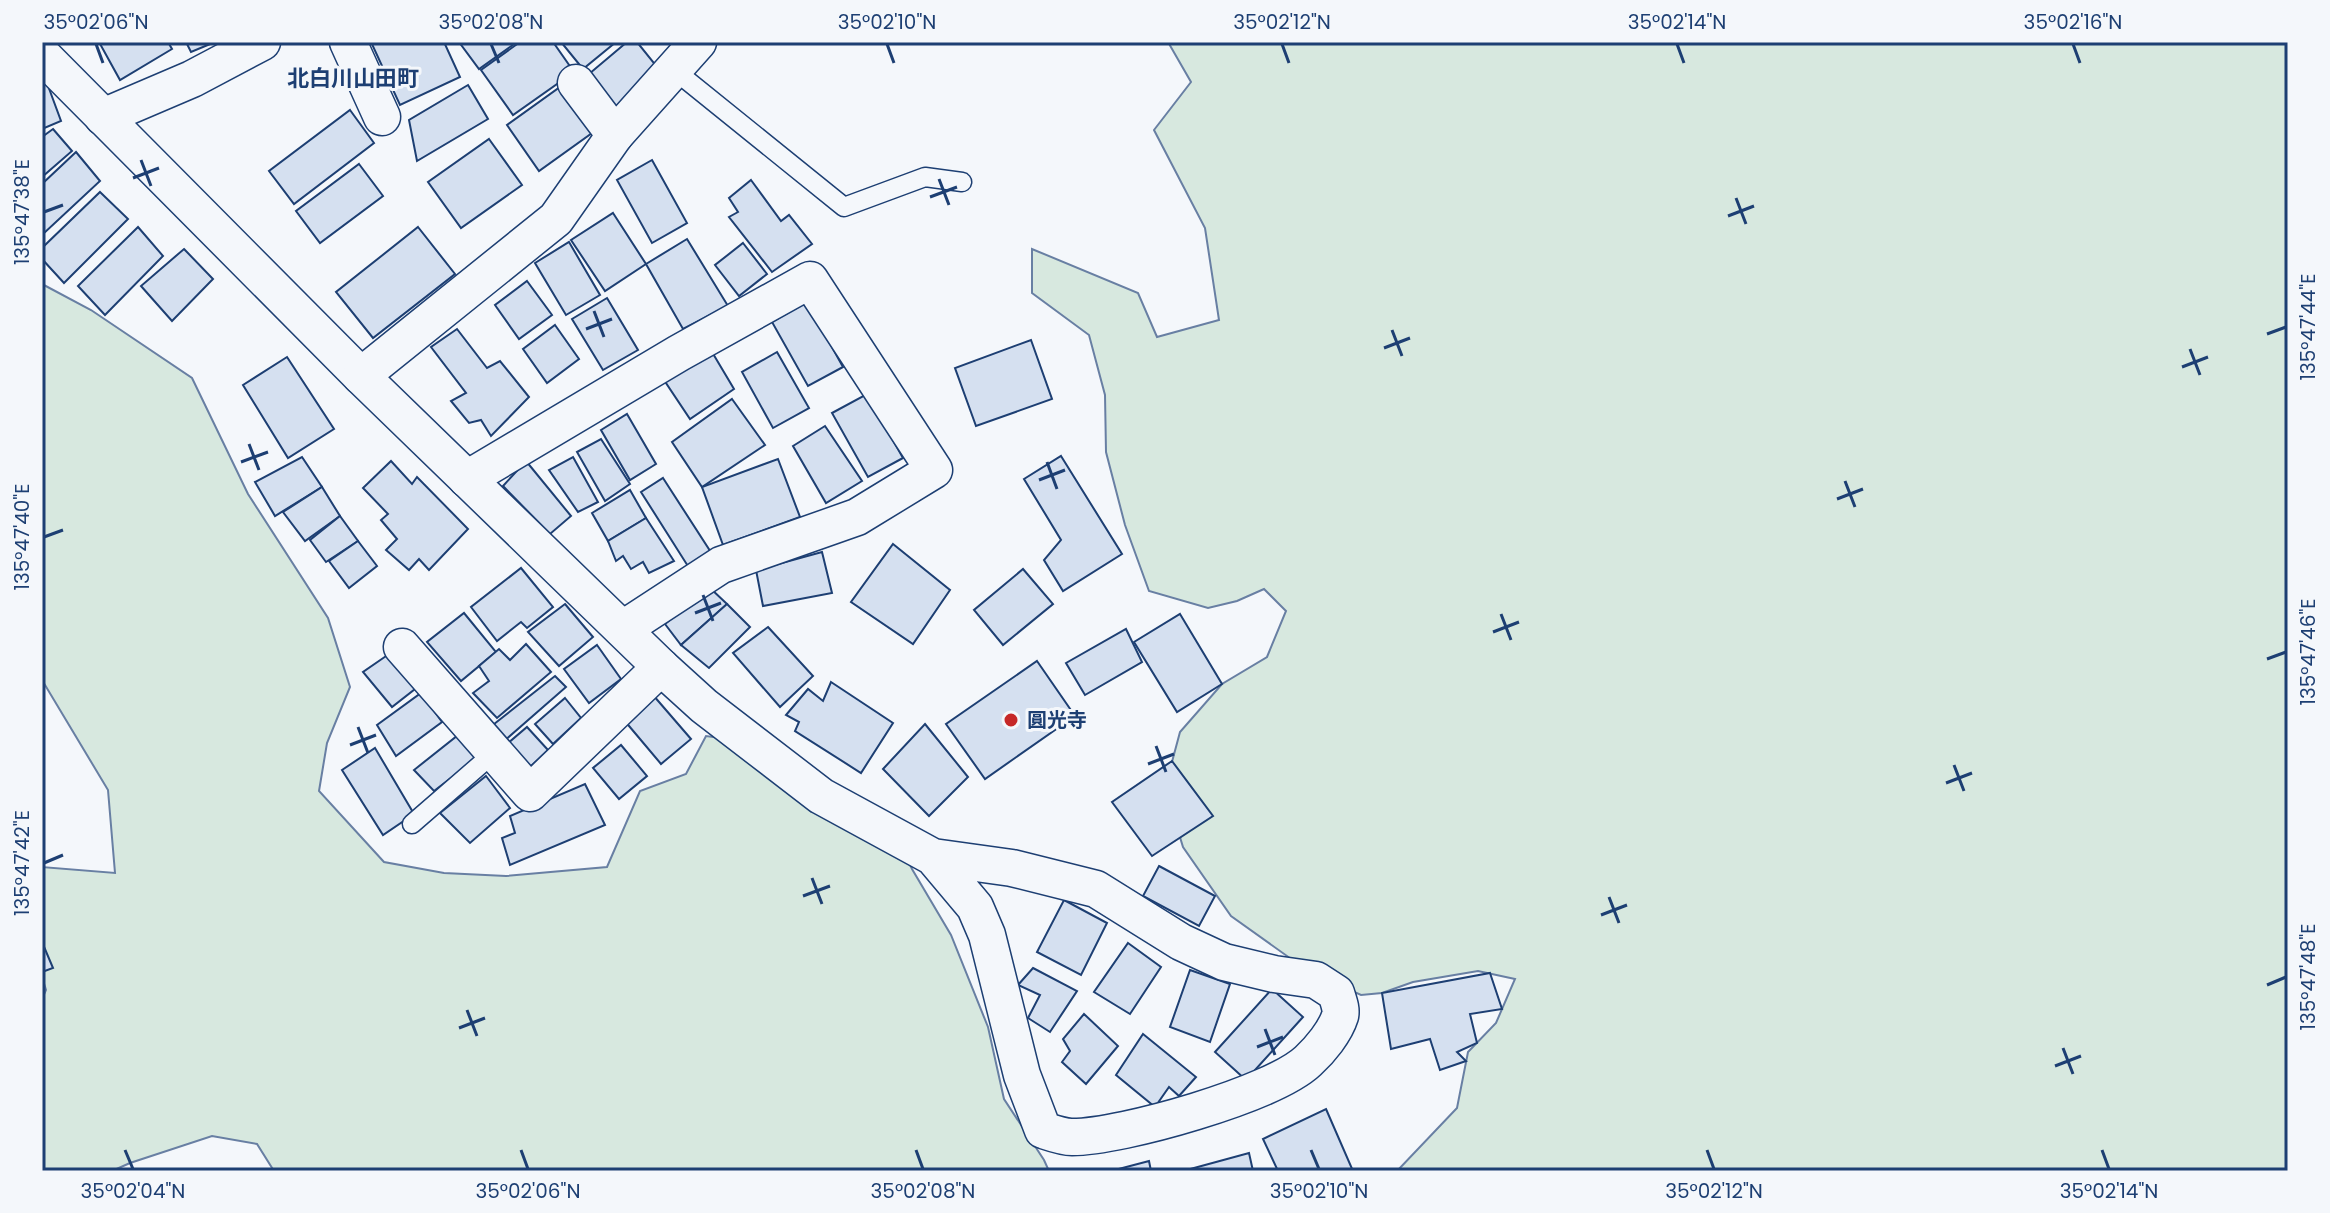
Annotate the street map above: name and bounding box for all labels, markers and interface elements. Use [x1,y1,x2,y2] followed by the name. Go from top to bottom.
[44,8,148,36] text: 35°02'06"N
[439,8,543,36] text: 35°02'08"N
[838,8,936,36] text: 35°02'10"N
[1233,8,1331,36] text: 35°02'12"N
[1628,8,1726,36] text: 35°02'14"N
[2024,8,2122,36] text: 35°02'16"N
[287,63,419,94] district label: 北白川山田町
[8,159,36,265] text: 135°47'38"E
[2294,274,2322,380] text: 135°47'44"E
[8,484,36,590] text: 135°47'40"E
[2294,599,2322,706] text: 135°47'46"E
[1027,706,1087,734] place label: 圓光寺
[1002,711,1020,729] marker: 圓光寺
[8,810,36,916] text: 135°47'42"E
[2294,924,2322,1030] text: 135°47'48"E
[81,1177,185,1205] text: 35°02'04"N
[476,1177,580,1205] text: 35°02'06"N
[871,1177,975,1205] text: 35°02'08"N
[1270,1177,1368,1205] text: 35°02'10"N
[1665,1177,1763,1205] text: 35°02'12"N
[2060,1177,2158,1205] text: 35°02'14"N

